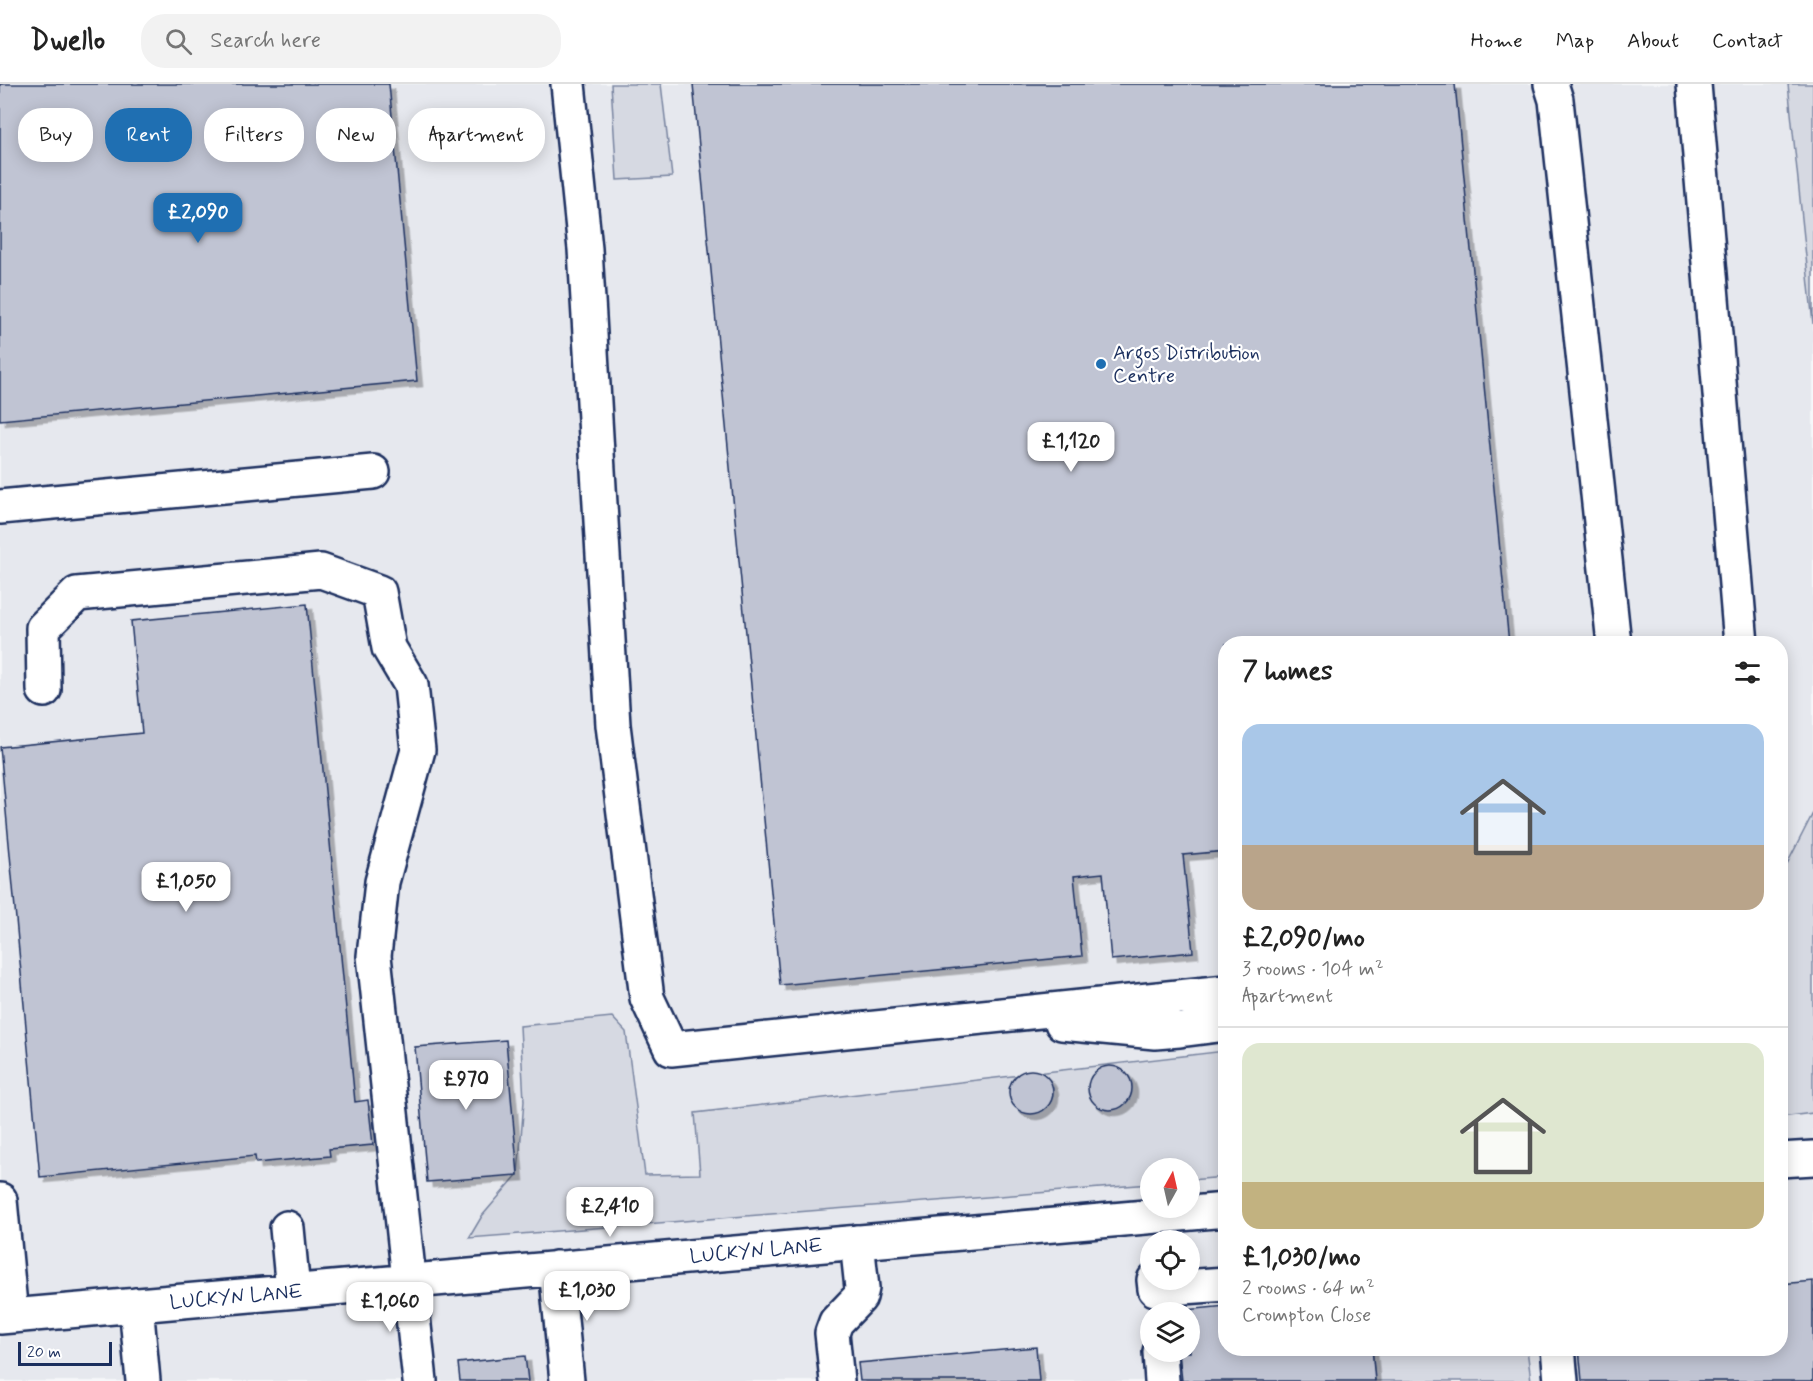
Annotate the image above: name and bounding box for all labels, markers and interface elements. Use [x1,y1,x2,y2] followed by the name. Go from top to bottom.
[141,14,561,68] search box
[30,23,105,60] text: Dwello
[162,25,195,58] icon: search
[210,27,321,55] text: Search here
[1471,27,1523,55] text: Home
[1556,27,1594,55] text: Map
[1627,27,1679,55] text: About
[1712,27,1783,55] text: Contact
[18,108,93,162] chip: Buy
[105,108,192,162] chip: Rent
[204,108,304,162] chip: Filters
[316,108,396,162] chip: New
[408,108,545,162] chip: Apartment
[149,193,247,244] pin: £2,090
[167,199,229,226] text: £2,090
[1113,340,1260,390] place label: Argos Distribution Centre
[1094,357,1108,371] marker: Argos Distribution Centre
[1022,422,1120,473] pin: £1,120
[1041,428,1101,455] text: £1,120
[1242,655,1333,689] text: 7 homes
[1731,656,1764,689] icon: filters
[1449,763,1557,871] icon: home
[137,862,235,913] pin: £1,050
[155,868,217,895] text: £1,050
[1242,922,1365,956] text: £2,090/mo
[1242,956,1384,983] text: 3 rooms · 104 m²
[1242,983,1333,1010] text: Apartment
[430,1060,502,1111] pin: £970
[443,1066,489,1093] text: £970
[1449,1082,1557,1190] icon: home
[1140,1158,1200,1218] north arrow
[1140,1158,1200,1362] map controls
[561,1187,659,1238] pin: £2,410
[580,1193,640,1220] text: £2,410
[1140,1230,1200,1290] button: locate
[689,1232,824,1271] street label: LUCKYN LANE
[1242,1241,1361,1275] text: £1,030/mo
[538,1271,636,1322] pin: £1,030
[1242,1275,1375,1302] text: 2 rooms · 64 m²
[558,1277,616,1304] text: £1,030
[169,1278,304,1317] street label: LUCKYN LANE
[341,1282,439,1333] pin: £1,060
[360,1288,420,1315] text: £1,060
[1140,1302,1200,1362] button: layers
[1242,1302,1371,1329] text: Crompton Close
[18,1339,112,1366] scale bar
[27,1342,61,1363] text: 20 m

